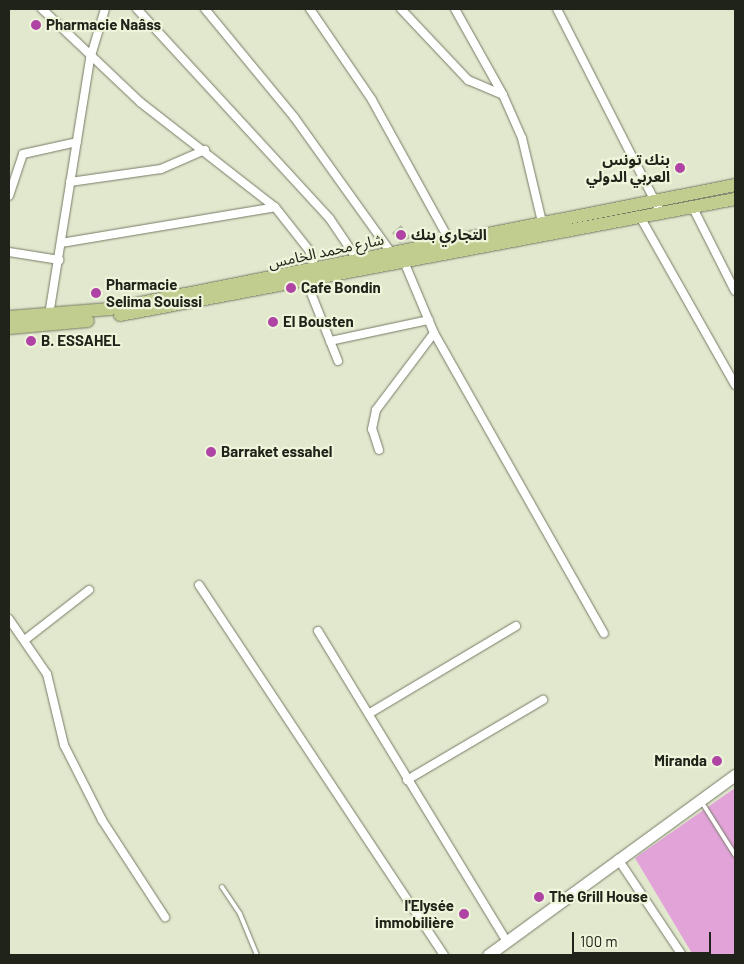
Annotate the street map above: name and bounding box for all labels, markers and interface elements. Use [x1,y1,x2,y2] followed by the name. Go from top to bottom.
[46,16,161,34] place label: Pharmacie Naâss
[30,19,42,31] marker: Pharmacie Naâss
[586,150,670,185] place label: بنك تونس العربي الدولي
[674,162,686,174] marker: بنك تونس العربي الدولي
[411,226,487,244] place label: التجاري بنك
[395,229,407,241] marker: التجاري بنك
[267,230,385,272] street label: شارع محمد الخامس
[106,275,202,310] place label: Pharmacie Selima Souissi
[301,279,381,297] place label: Cafe Bondin
[285,282,297,294] marker: Cafe Bondin
[90,287,102,299] marker: Pharmacie Selima Souissi
[283,313,354,331] place label: El Bousten
[267,316,279,328] marker: El Bousten
[41,332,121,350] place label: B. ESSAHEL
[25,335,37,347] marker: B. ESSAHEL
[221,443,332,461] place label: Barraket essahel
[205,446,217,458] marker: Barraket essahel
[654,752,707,770] place label: Miranda
[711,755,723,767] marker: Miranda
[549,888,648,906] place label: The Grill House
[533,891,545,903] marker: The Grill House
[375,896,454,931] place label: l'Elysée immobilière
[458,908,470,920] marker: l'Elysée immobilière
[574,922,713,954] scale bar
[580,932,618,950] text: 100 m

